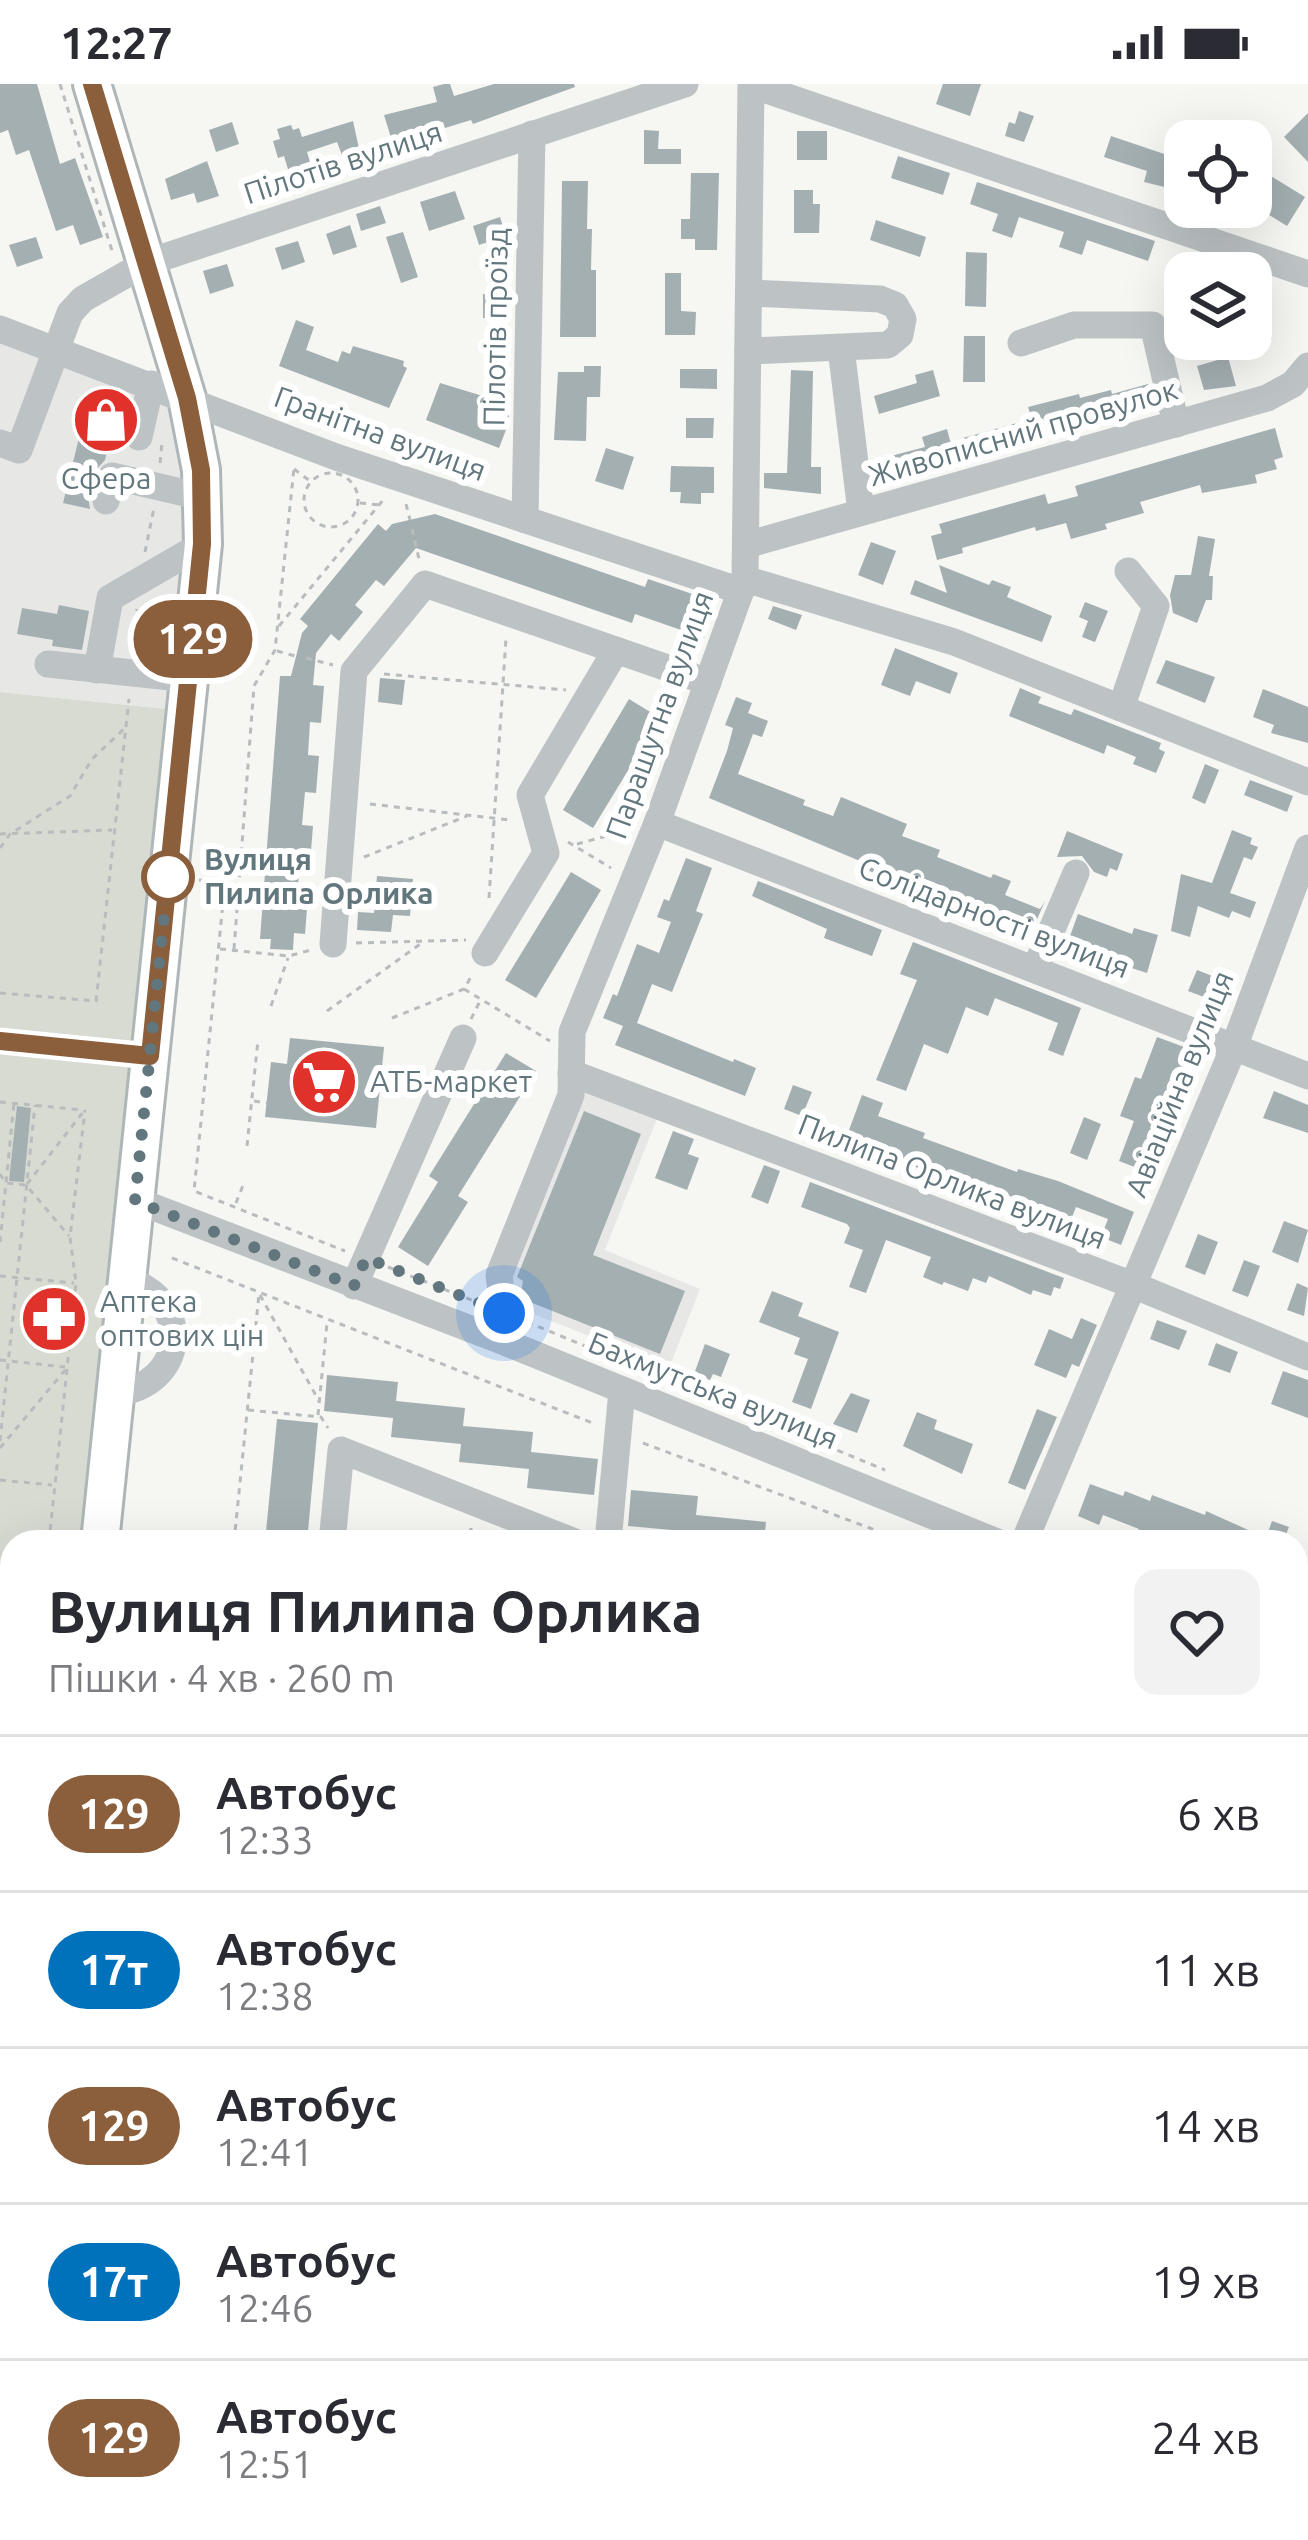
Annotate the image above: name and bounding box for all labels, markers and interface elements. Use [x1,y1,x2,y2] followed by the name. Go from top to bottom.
[60,17,173,68] text: 12:27
[239,114,446,210] street label: Пілотів вулиця
[1164,120,1272,360] map controls
[1164,120,1272,228] button: locate
[476,227,514,427] street label: Пілотів проїзд
[1164,252,1272,360] button: layers
[864,372,1181,492] street label: Живописний провулок
[270,379,491,487] street label: Гранітна вулиця
[71,385,141,455] shop icon: Сфера
[61,461,151,495] place label: Сфера
[598,586,720,843] street label: Парашутна вулиця
[124,600,262,678] line badge: 129
[157,615,229,662] text: 129
[204,842,433,910] place label: Вулиця Пилипа Орлика
[854,850,1135,984] street label: Солідарності вулиця
[143,852,193,902] marker: Вулиця Пилипа Орлика
[1118,966,1240,1201] street label: Авіаційна вулиця
[289,1047,359,1117] supermarket icon: АТБ-маркет
[370,1064,532,1098] place label: АТБ-маркет
[794,1107,1111,1255] street label: Пилипа Орлика вулиця
[474,1283,534,1343] your location
[19,1284,89,1354] pharmacy icon: Аптека оптових цін
[100,1284,264,1352] place label: Аптека оптових цін
[584,1325,843,1456] street label: Бахмутська вулиця
[1134,1569,1260,1695] button: heart
[48,1579,702,1643] text: Вулиця Пилипа Орлика
[48,1656,395,1699] text: Пішки · 4 хв · 260 m
[216,1767,397,1818] text: Автобус
[1177,1788,1260,1839] text: 6 хв
[78,1790,150,1837] text: 129
[216,1818,314,1861] text: 12:33
[216,1923,397,1974] text: Автобус
[1151,1944,1260,1995] text: 11 хв
[80,1946,148,1993] text: 17т
[216,1974,314,2017] text: 12:38
[216,2079,397,2130] text: Автобус
[1151,2100,1260,2151] text: 14 хв
[78,2102,150,2149] text: 129
[216,2130,314,2173] text: 12:41
[216,2235,397,2286] text: Автобус
[1151,2256,1260,2307] text: 19 хв
[80,2258,148,2305] text: 17т
[216,2286,314,2329] text: 12:46
[216,2391,397,2442] text: Автобус
[1151,2412,1260,2463] text: 24 хв
[78,2414,150,2461] text: 129
[216,2442,314,2485] text: 12:51

